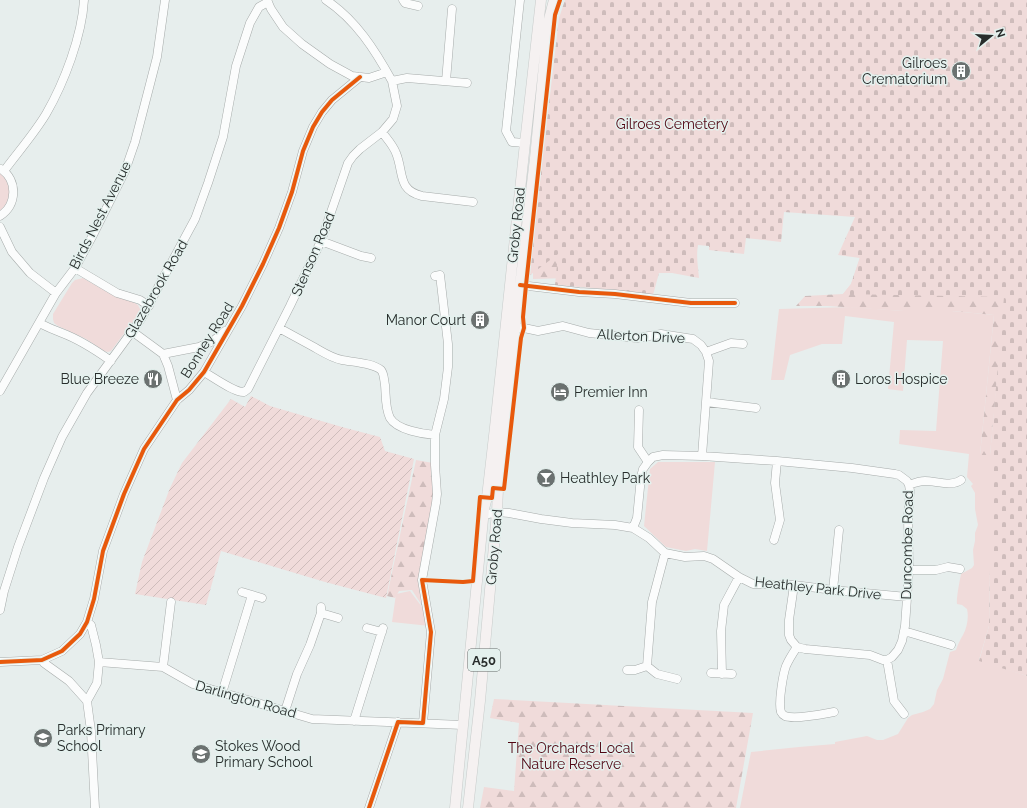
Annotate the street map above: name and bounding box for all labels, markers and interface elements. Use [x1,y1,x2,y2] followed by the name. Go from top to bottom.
[971,16,1011,56] north arrow
[993,27,1008,39] text: N
[862,55,947,87] place label: Gilroes Crematorium
[950,60,972,82] building icon: Gilroes Crematorium
[616,116,729,132] park label: Gilroes Cemetery
[66,158,134,272] street label: Birds Nest Avenue
[504,186,528,264] street label: Groby Road
[288,210,338,298] street label: Stenson Road
[121,237,191,341] street label: Glazebrook Road
[177,299,237,381] street label: Bonney Road
[469,309,491,331] building icon: Manor Court
[386,312,466,328] place label: Manor Court
[597,326,685,346] street label: Allerton Drive
[142,368,164,390] restaurant icon: Blue Breeze
[830,368,852,390] building icon: Loros Hospice
[60,371,139,387] place label: Blue Breeze
[855,371,948,387] place label: Loros Hospice
[549,381,571,403] hotel icon: Premier Inn
[574,384,648,400] place label: Premier Inn
[535,467,557,489] bar icon: Heathley Park
[560,470,651,486] place label: Heathley Park
[898,490,916,600] street label: Duncombe Road
[483,509,505,585] street label: Groby Road
[754,573,882,603] street label: Heathley Park Drive
[468,649,500,671] road number: A50
[194,677,298,721] street label: Darlington Road
[57,722,146,754] place label: Parks Primary School
[32,727,54,749] school or university icon: Parks Primary School
[215,738,313,770] place label: Stokes Wood Primary School
[508,740,634,772] park label: The Orchards Local Nature Reserve
[190,743,212,765] school or university icon: Stokes Wood Primary School

